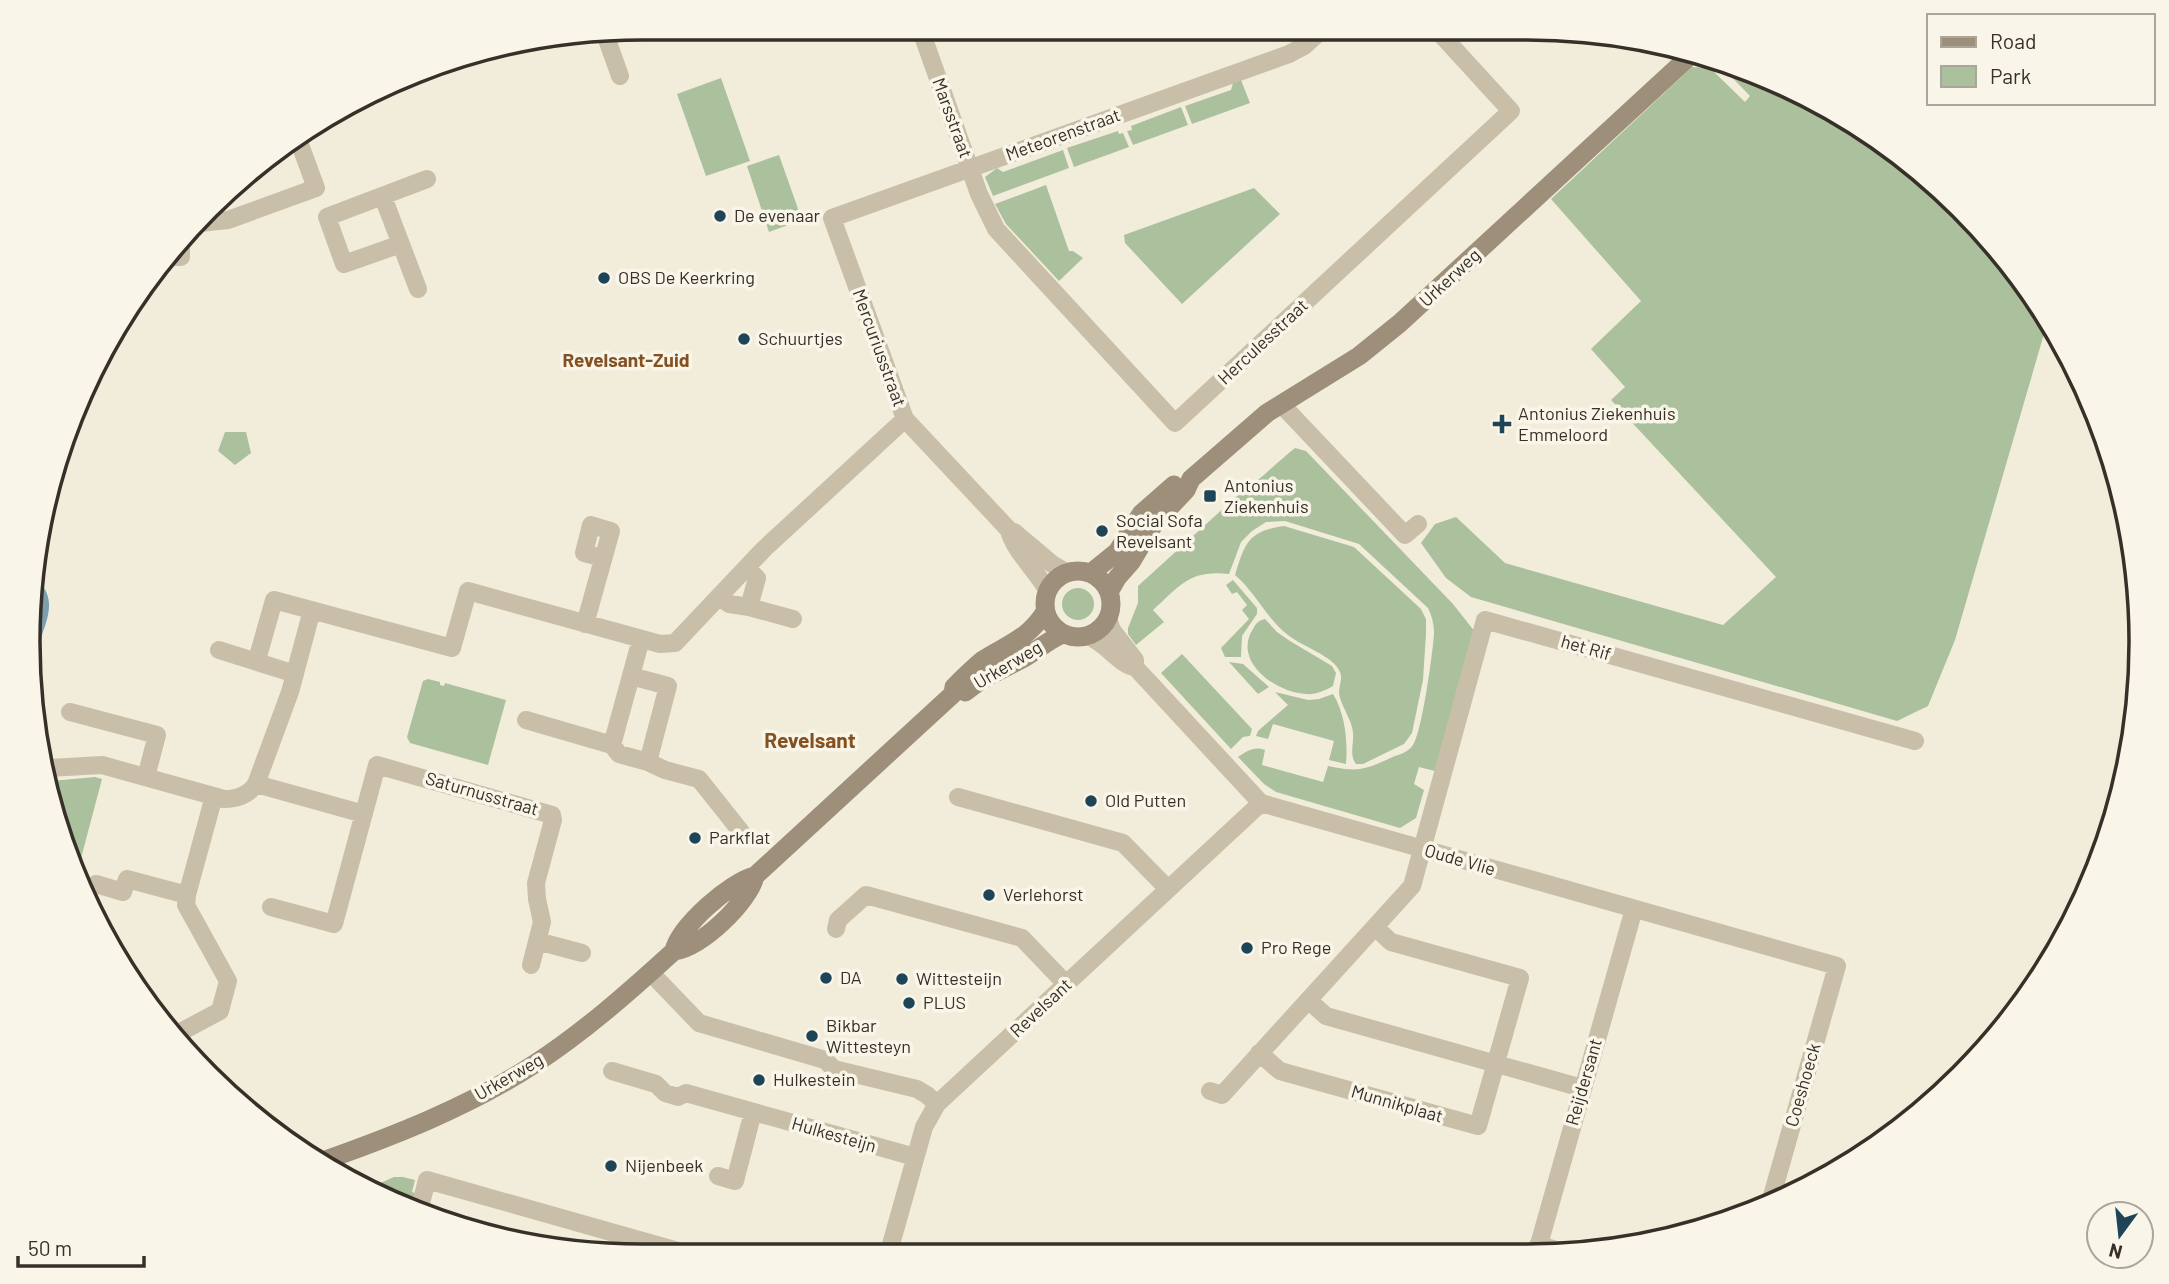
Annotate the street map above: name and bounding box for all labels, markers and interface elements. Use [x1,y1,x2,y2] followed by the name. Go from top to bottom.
[1927,14,2155,105] legend
[1990,28,2036,53] text: Road
[1990,63,2031,88] text: Park
[928,75,978,161] street label: Marsstraat
[1002,103,1123,165] street label: Meteorenstraat
[734,204,821,226] place label: De evenaar
[712,208,728,224] marker: De evenaar
[1414,243,1484,311] street label: Urkerweg
[618,266,755,288] place label: OBS De Keerkring
[596,270,612,286] marker: OBS De Keerkring
[848,286,911,410] street label: Mercuriusstraat
[1213,294,1312,389] street label: Herculesstraat
[758,327,843,349] place label: Schuurtjes
[736,331,752,347] marker: Schuurtjes
[563,348,690,371] district label: Revelsant-Zuid
[1518,402,1676,445] place label: Antonius Ziekenhuis Emmeloord
[1492,414,1512,434] marker: Antonius Ziekenhuis Emmeloord
[1224,474,1309,517] place label: Antonius Ziekenhuis
[1202,488,1218,504] marker: Antonius Ziekenhuis
[1116,509,1203,552] place label: Social Sofa Revelsant
[1094,523,1110,539] marker: Social Sofa Revelsant
[1559,629,1614,665] street label: het Rif
[969,635,1045,693] street label: Urkerweg
[764,727,856,752] district label: Revelsant
[423,766,541,820] street label: Saturnusstraat
[1105,789,1186,811] place label: Old Putten
[1083,793,1099,809] marker: Old Putten
[709,826,771,848] place label: Parkflat
[687,830,703,846] marker: Parkflat
[1422,838,1498,880] street label: Oude Vlie
[1003,883,1084,905] place label: Verlehorst
[981,887,997,903] marker: Verlehorst
[1261,936,1331,958] place label: Pro Rege
[1239,940,1255,956] marker: Pro Rege
[840,966,862,988] place label: DA
[916,967,1002,989] place label: Wittesteijn
[818,970,834,986] marker: DA
[894,971,910,987] marker: Wittesteijn
[1005,973,1076,1041] street label: Revelsant
[923,991,966,1013] place label: PLUS
[901,995,917,1011] marker: PLUS
[826,1014,911,1057] place label: Bikbar Wittesteyn
[804,1028,820,1044] marker: Bikbar Wittesteyn
[1560,1036,1606,1128] street label: Reijdersant
[1780,1040,1824,1129] street label: Coeshoeck
[470,1048,547,1105] street label: Urkerweg
[773,1068,856,1090] place label: Hulkestein
[751,1072,767,1088] marker: Hulkestein
[1349,1079,1446,1127] street label: Munnikplaat
[789,1111,879,1157] street label: Hulkesteijn
[625,1154,703,1176] place label: Nijenbeek
[603,1158,619,1174] marker: Nijenbeek
[2085,1200,2155,1270] north arrow
[18,1224,144,1268] scale bar
[28,1235,72,1260] text: 50 m
[2106,1239,2125,1265] text: N

